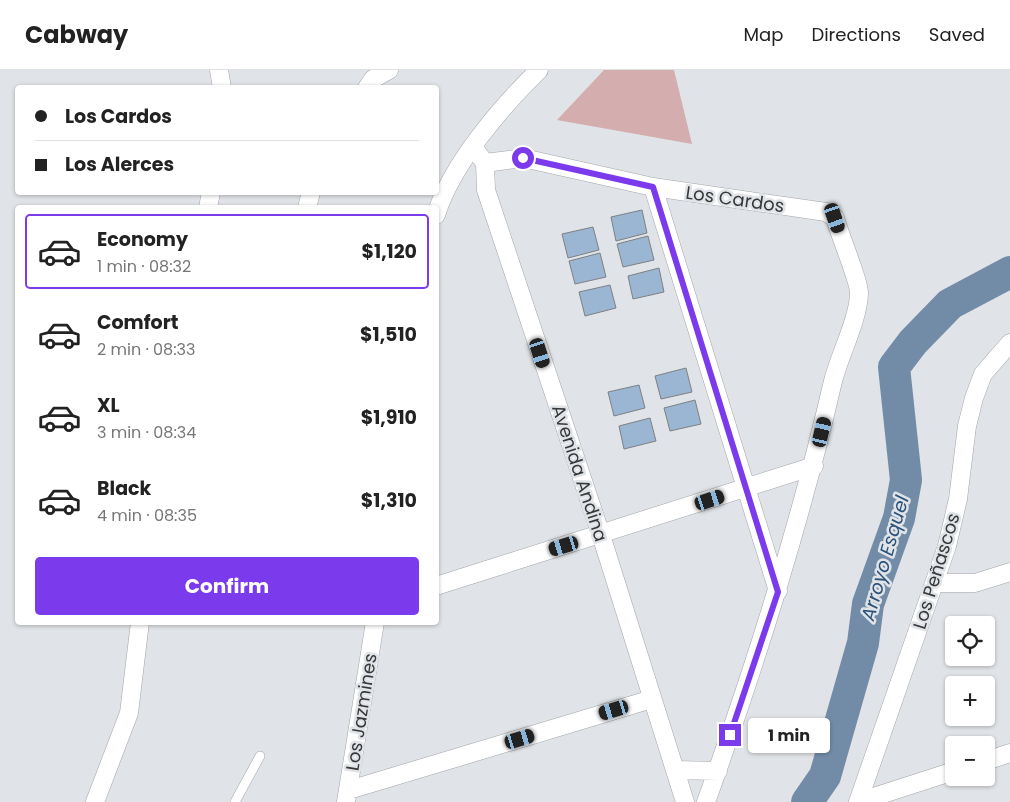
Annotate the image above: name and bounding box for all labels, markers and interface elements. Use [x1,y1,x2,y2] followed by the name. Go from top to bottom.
[25,18,128,51] text: Cabway
[744,22,783,47] text: Map
[811,22,901,47] text: Directions
[929,22,985,47] text: Saved
[65,103,172,130] text: Los Cardos
[512,147,534,169] route start
[65,151,174,178] text: Los Alerces
[684,180,786,218] street label: Los Cardos
[823,201,846,235] car
[97,226,188,253] text: Economy
[37,229,82,274] icon: car
[362,238,417,265] text: $1,120
[97,255,191,278] text: 1 min · 08:32
[97,309,179,336] text: Comfort
[37,312,82,357] icon: car
[360,321,417,348] text: $1,510
[528,336,551,370] car
[97,338,195,361] text: 2 min · 08:33
[97,392,120,419] text: XL
[37,395,82,440] icon: car
[546,401,614,545] street label: Avenida Andina
[361,404,417,431] text: $1,910
[811,416,832,448] car
[97,421,196,444] text: 3 min · 08:34
[97,475,151,502] text: Black
[37,478,82,523] icon: car
[361,487,417,514] text: $1,310
[693,488,726,512] car
[854,492,916,625] water label: Arroyo Esquel
[97,504,197,527] text: 4 min · 08:35
[907,510,965,632] street label: Los Peñascos
[547,534,580,558] car
[35,557,419,615] button: Confirm
[945,616,995,786] map controls
[945,616,995,666] button: locate
[339,652,383,772] street label: Los Jazmines
[945,676,995,726] button: +
[597,698,630,722] car
[748,718,830,752] callout: 1 min
[719,724,741,746] route end
[768,724,810,747] text: 1 min
[503,727,536,751] car
[945,736,995,786] button: −

